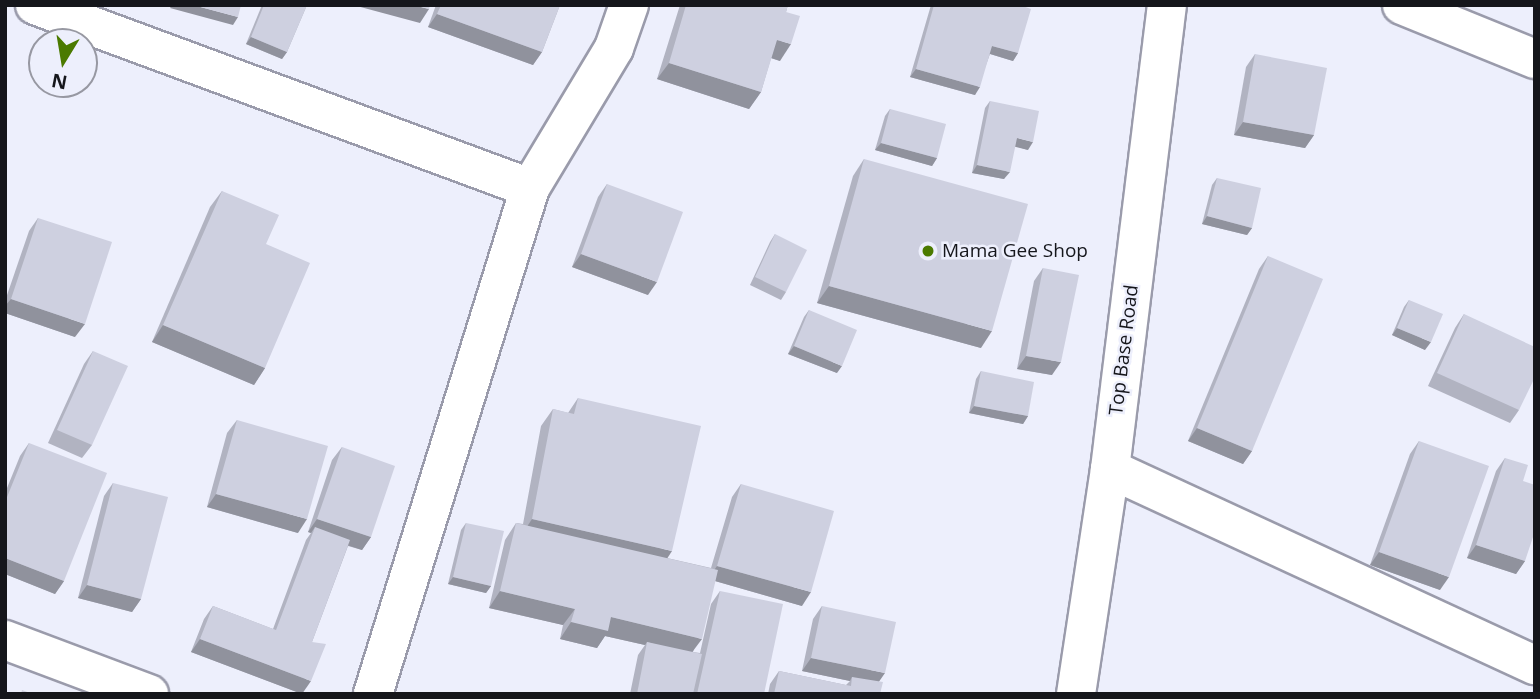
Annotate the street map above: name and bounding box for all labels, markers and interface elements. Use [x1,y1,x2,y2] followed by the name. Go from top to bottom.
[28,28,98,98] north arrow
[49,67,69,96] text: N
[942,240,1088,262] place label: Mama Gee Shop
[920,243,936,259] marker: Mama Gee Shop
[1105,283,1143,417] street label: Top Base Road

